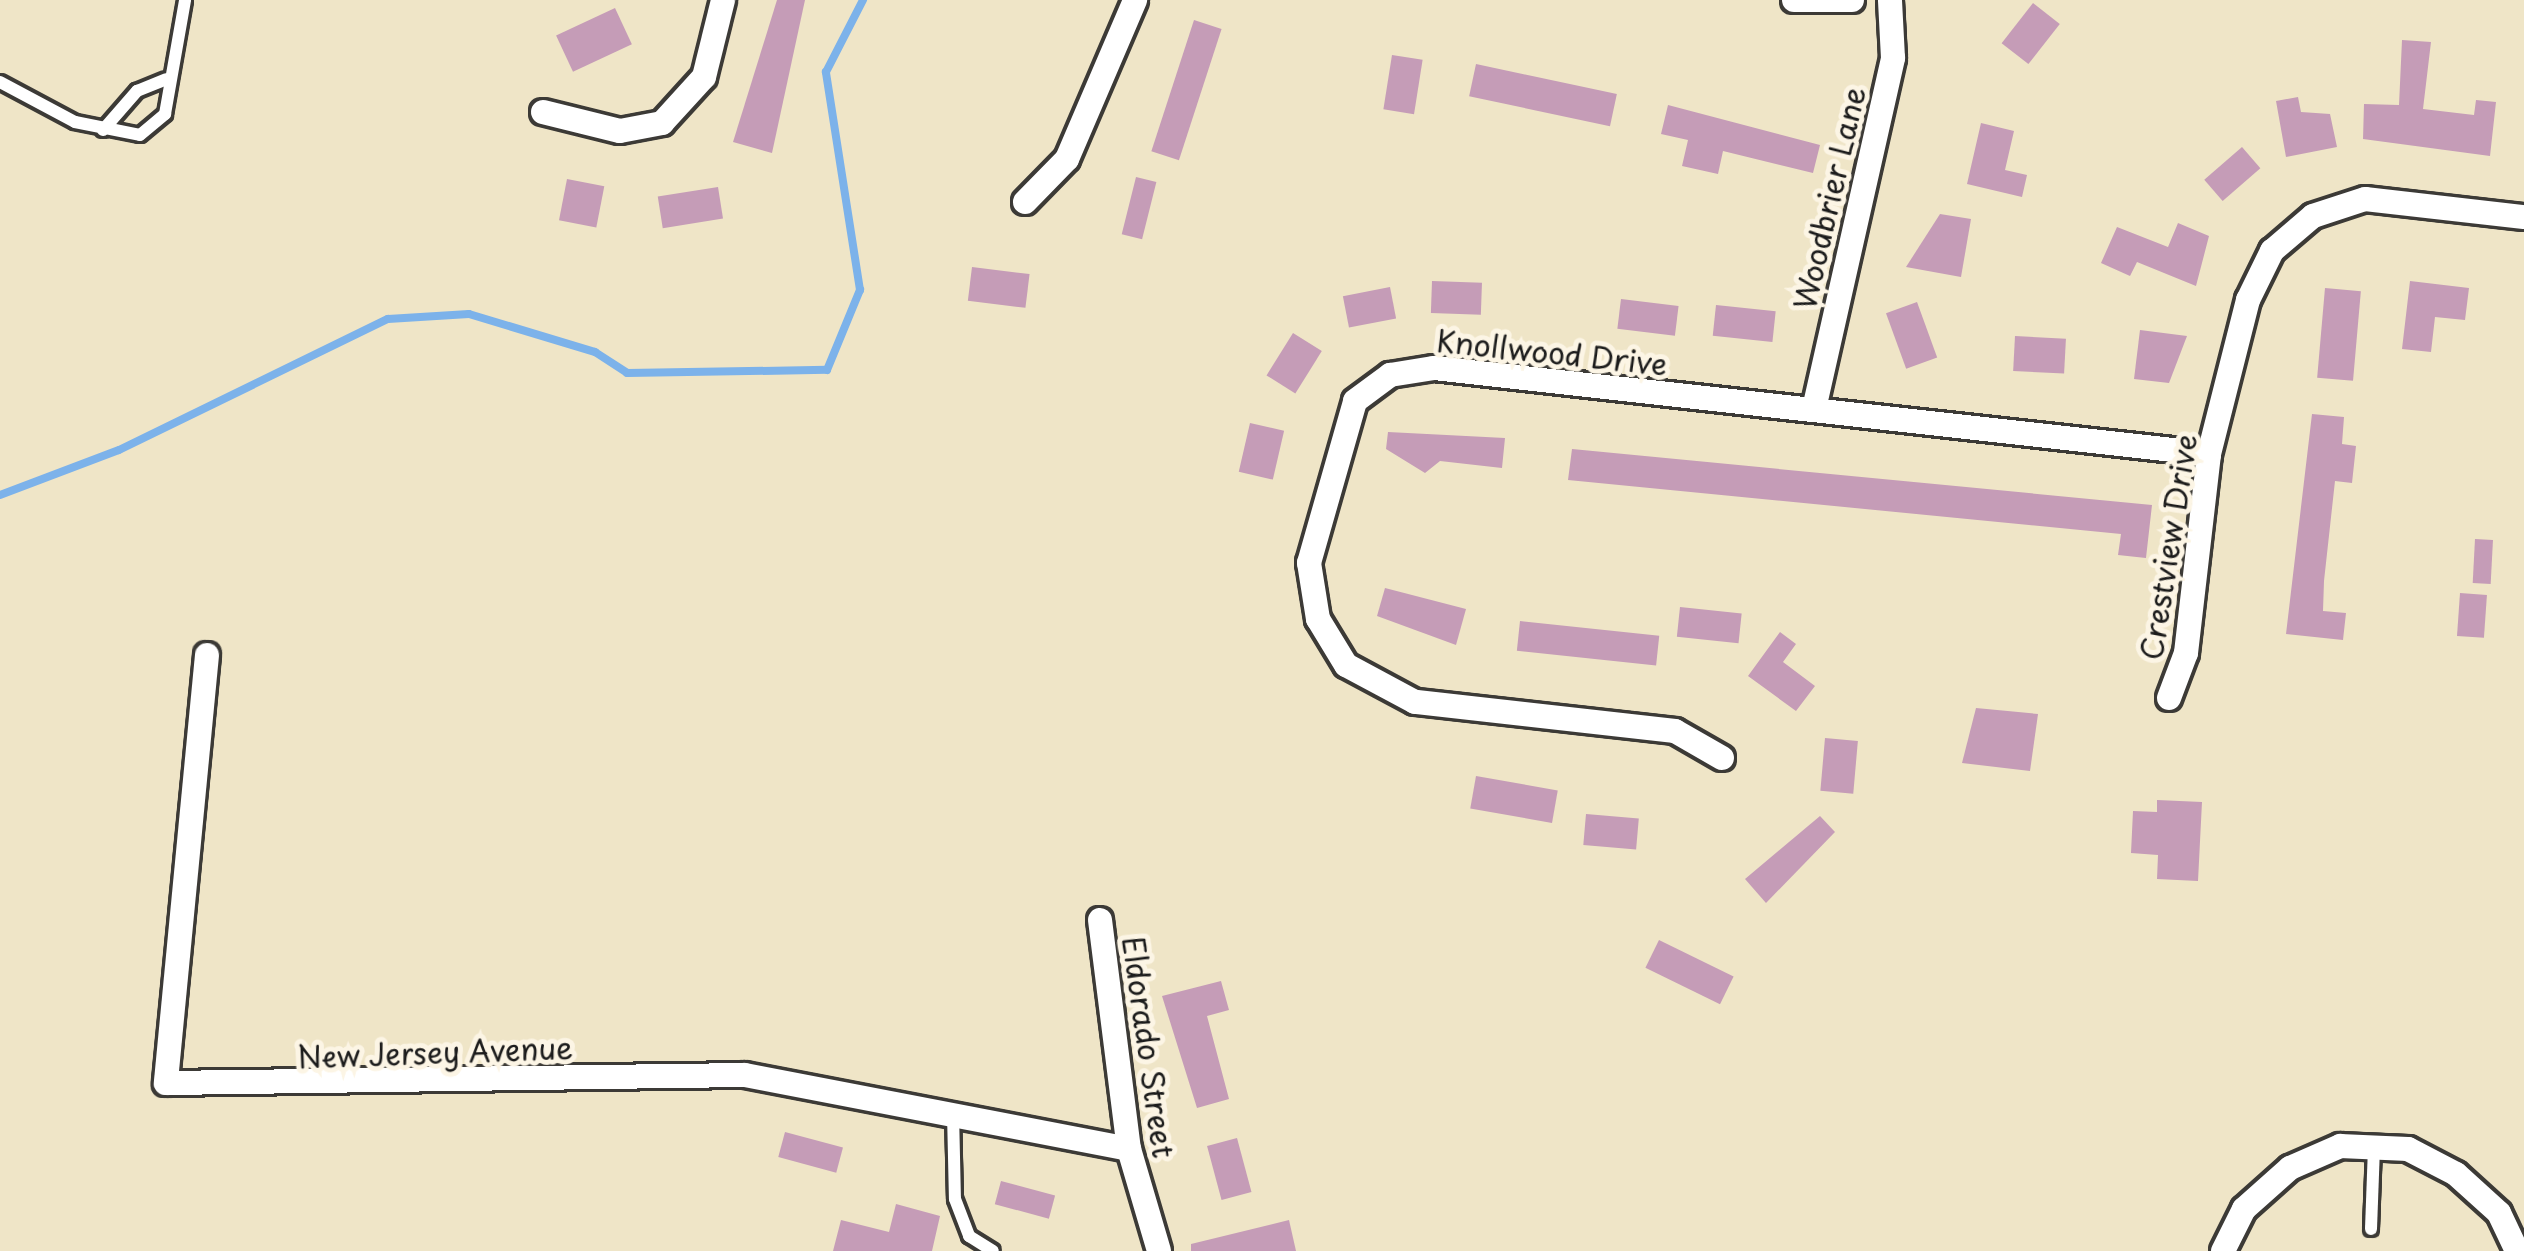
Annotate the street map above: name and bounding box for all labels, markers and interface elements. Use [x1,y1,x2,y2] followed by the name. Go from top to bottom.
[1786,83,1872,313] street label: Woodbrier Lane
[1434,322,1670,382] street label: Knollwood Drive
[2132,432,2204,662] street label: Crestview Drive
[1116,933,1182,1161] street label: Eldorado Street
[295,1029,575,1075] street label: New Jersey Avenue

